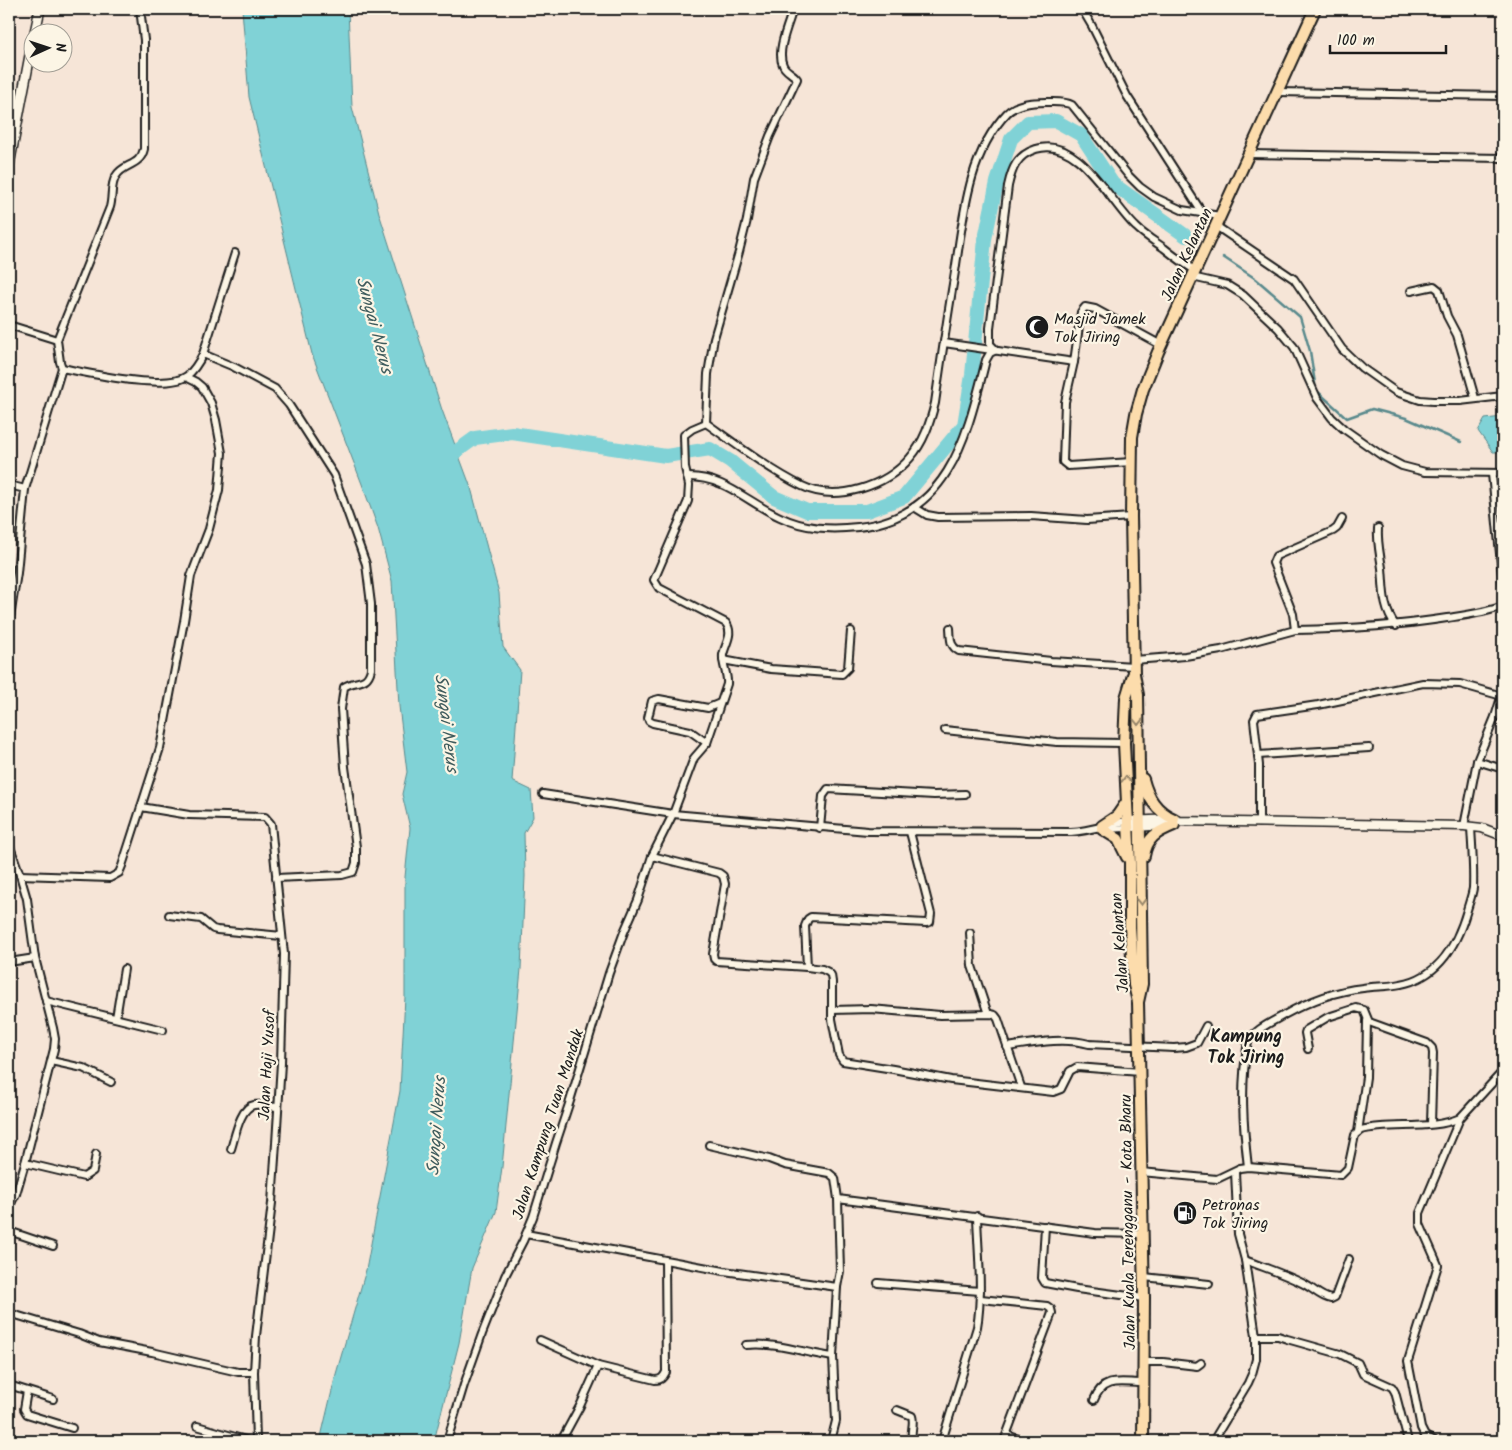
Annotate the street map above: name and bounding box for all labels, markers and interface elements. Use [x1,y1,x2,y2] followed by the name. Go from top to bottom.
[22,22,72,72] north arrow
[1330,22,1446,54] scale bar
[1337,29,1375,53] text: 100 m
[49,42,71,53] text: N
[1155,204,1220,305] street label: Jalan Kelantan
[347,274,401,379] water label: Sungai Nerus
[1054,307,1146,350] place label: Masjid Jamek Tok Jiring
[1024,314,1050,340] mosque icon: Masjid Jamek Tok Jiring
[425,672,466,776] water label: Sungai Nerus
[1133,718,1143,726] one-way arrow
[1120,775,1131,783] one-way arrow
[1105,892,1136,994] street label: Jalan Kelantan
[1135,898,1146,906] one-way arrow
[252,1007,283,1121] street label: Jalan Haji Yusof
[1207,1023,1285,1073] district label: Kampung Tok Jiring
[506,1025,591,1223] street label: Jalan Kampung Tuan Mandak
[420,1073,456,1176] water label: Sungai Nerus
[1114,1094,1143,1350] street label: Jalan Kuala Terengganu - Kota Bharu
[1202,1193,1268,1236] place label: Petronas Tok Jiring
[1172,1200,1198,1226] fuel station icon: Petronas Tok Jiring

